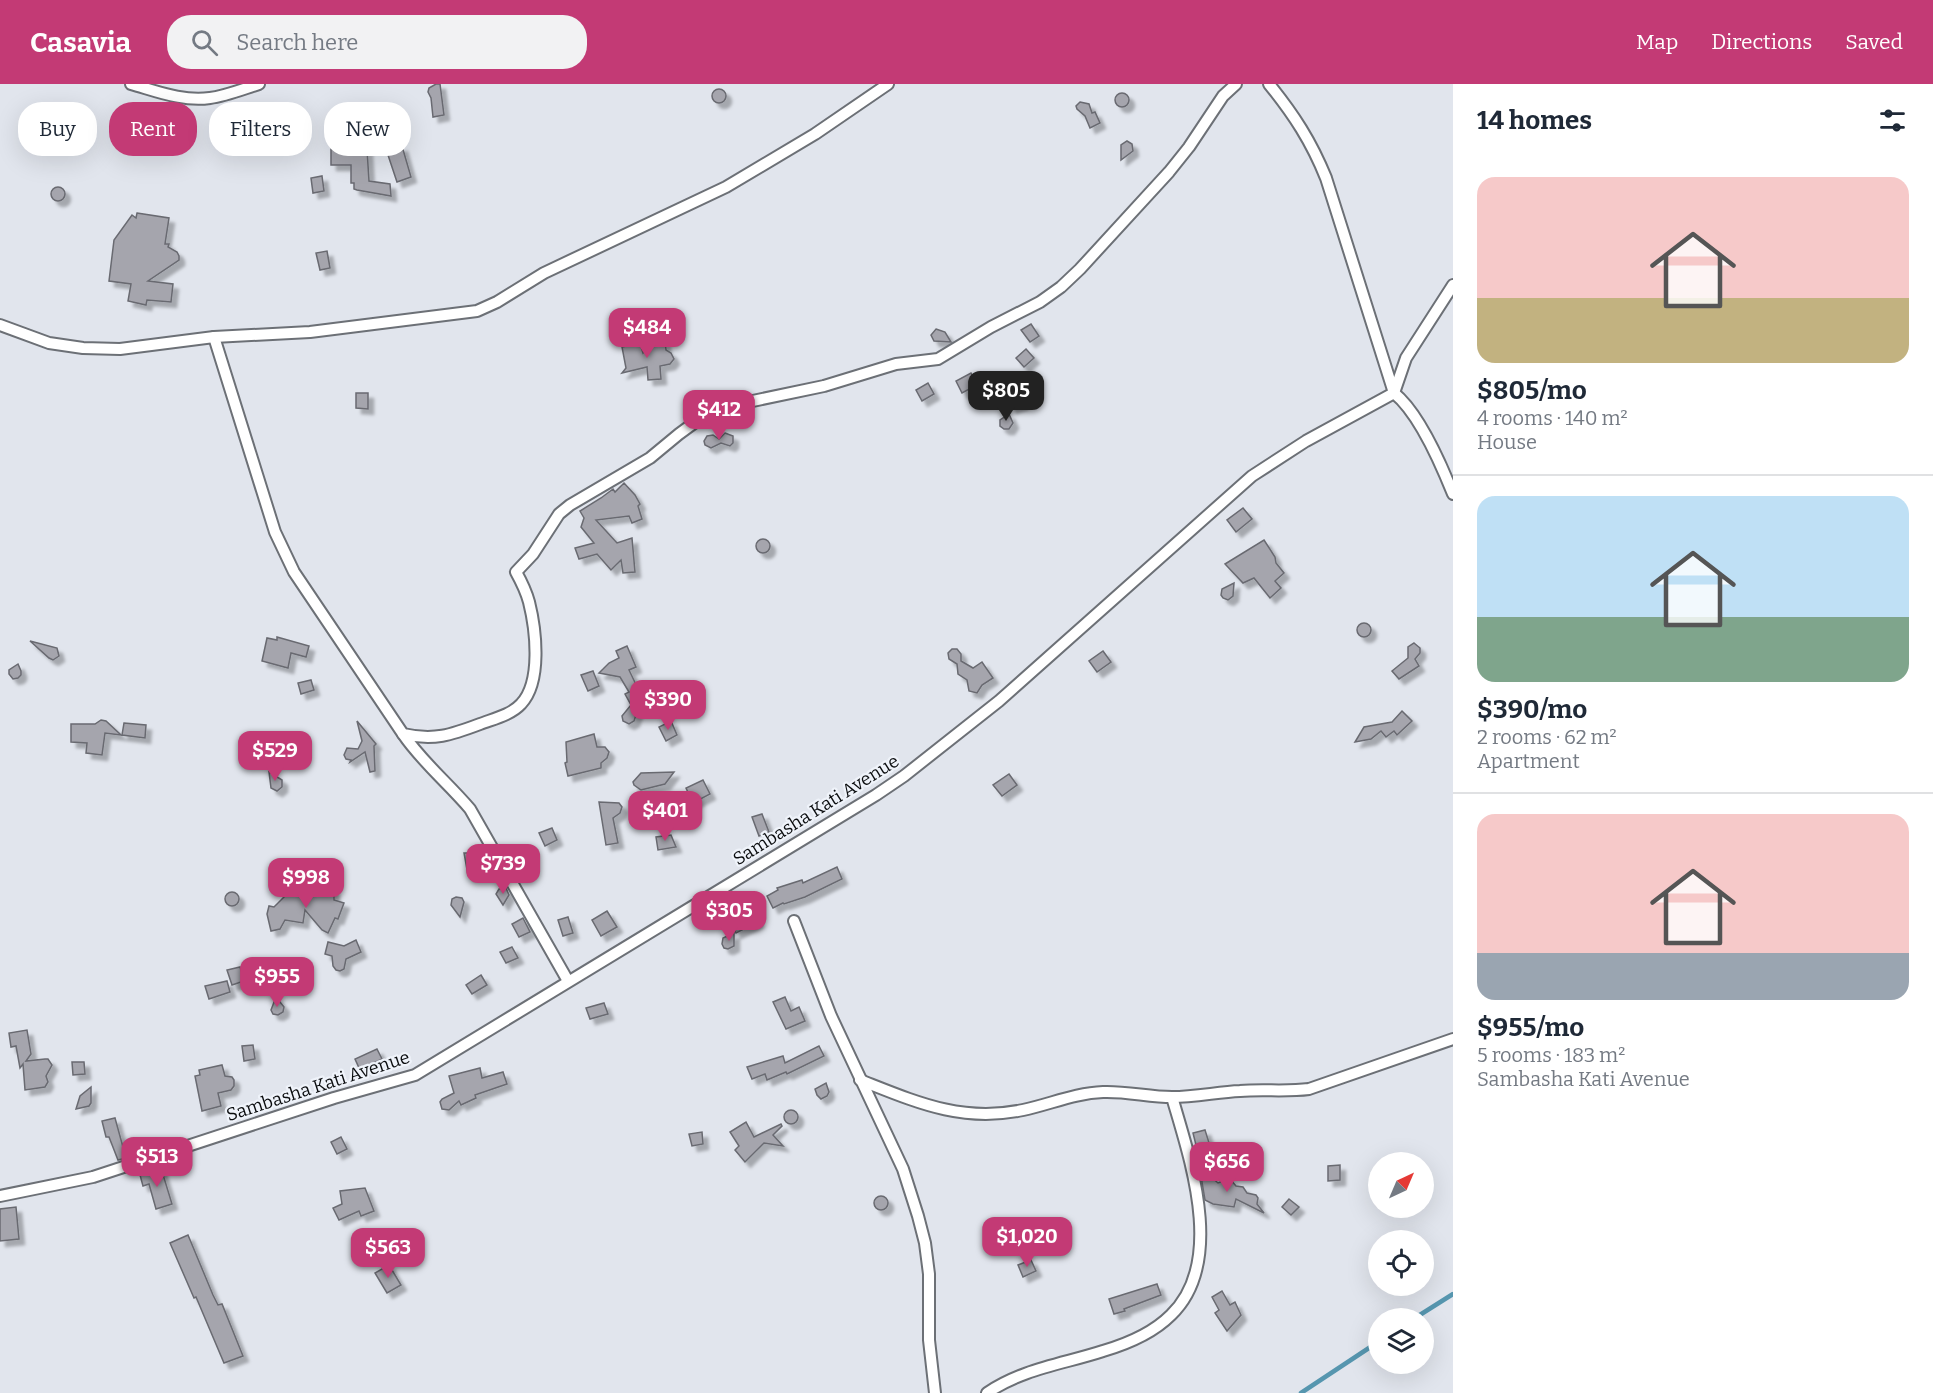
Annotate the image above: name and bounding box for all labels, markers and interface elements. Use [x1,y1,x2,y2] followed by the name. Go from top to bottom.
[167,15,587,69] search box
[30,26,131,59] text: Casavia
[188,26,221,59] icon: search
[236,29,358,56] text: Search here
[1636,29,1678,55] text: Map
[1711,29,1812,55] text: Directions
[1845,29,1903,55] text: Saved
[18,102,97,156] chip: Buy
[109,102,197,156] chip: Rent
[209,102,312,156] chip: Filters
[324,102,411,156] chip: New
[1876,104,1909,137] icon: filters
[1477,105,1592,136] text: 14 homes
[1639,216,1747,324] icon: home
[611,308,683,359] pin: $484
[623,315,671,339] text: $484
[970,371,1042,422] pin: $805
[1477,375,1587,406] text: $805/mo
[982,378,1030,402] text: $805
[683,390,755,441] pin: $412
[697,397,741,421] text: $412
[1477,406,1628,430] text: 4 rooms · 140 m²
[1477,430,1537,454] text: House
[1639,535,1747,643] icon: home
[632,680,704,731] pin: $390
[644,687,692,711] text: $390
[1477,694,1587,725] text: $390/mo
[1477,725,1617,749] text: 2 rooms · 62 m²
[239,731,311,782] pin: $529
[252,738,298,762] text: $529
[1477,749,1580,773] text: Apartment
[729,750,903,870] street label: Sambasha Kati Avenue
[629,791,701,842] pin: $401
[642,798,688,822] text: $401
[467,844,539,895] pin: $739
[480,851,526,875] text: $739
[1639,853,1747,961] icon: home
[270,858,342,909] pin: $998
[282,865,330,889] text: $998
[693,891,765,942] pin: $305
[705,898,753,922] text: $305
[241,957,313,1008] pin: $955
[254,964,300,988] text: $955
[1477,1012,1584,1043] text: $955/mo
[1477,1043,1625,1067] text: 5 rooms · 183 m²
[224,1046,412,1126] street label: Sambasha Kati Avenue
[1477,1067,1690,1091] text: Sambasha Kati Avenue
[121,1137,193,1188] pin: $513
[1191,1142,1263,1193] pin: $656
[136,1144,178,1168] text: $513
[1204,1149,1250,1173] text: $656
[1368,1152,1434,1218] north arrow
[1368,1152,1434,1374] map controls
[978,1217,1076,1268] pin: $1,020
[996,1224,1058,1248] text: $1,020
[352,1228,424,1279] pin: $563
[1368,1230,1434,1296] button: locate
[365,1235,411,1259] text: $563
[1368,1308,1434,1374] button: layers

